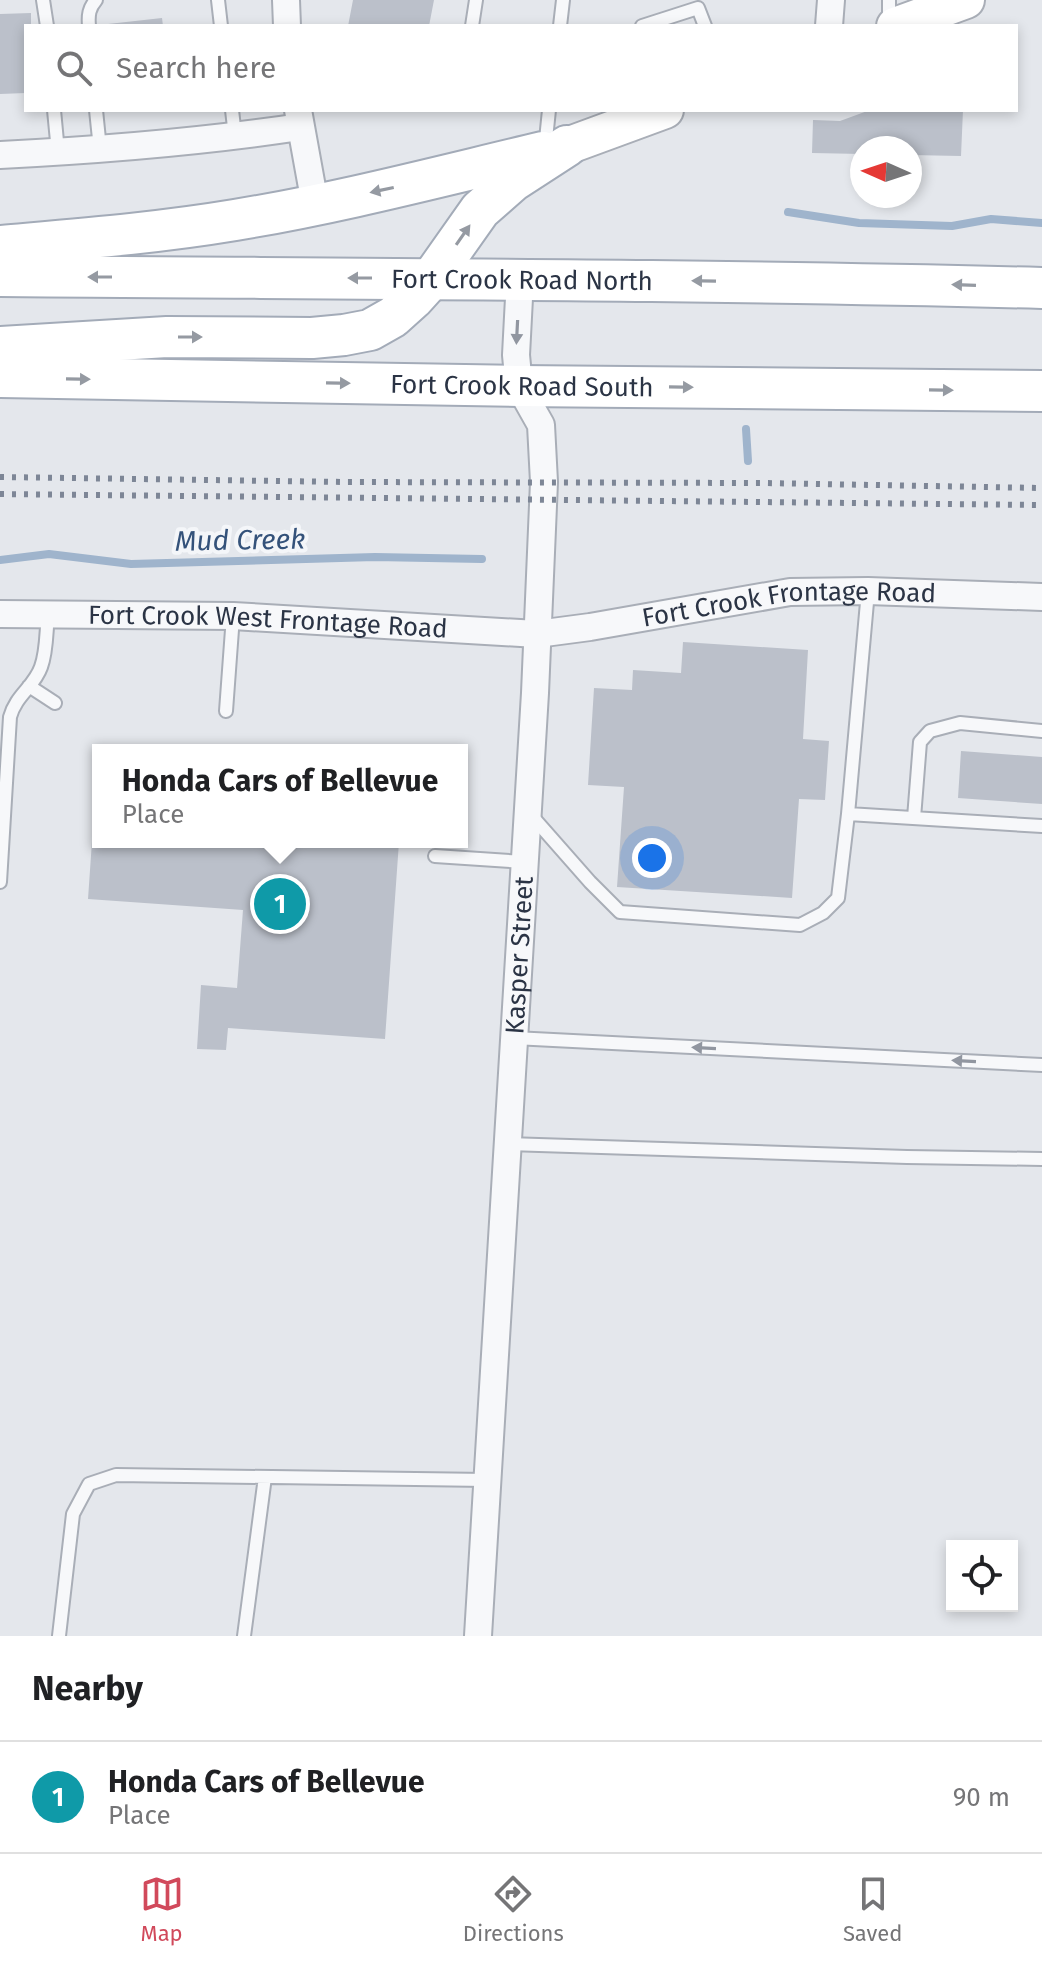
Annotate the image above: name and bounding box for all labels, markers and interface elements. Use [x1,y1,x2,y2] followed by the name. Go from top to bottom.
[24,24,1018,112] search box
[52,46,96,90] icon: search
[116,50,276,86] text: Search here
[850,136,922,208] north arrow
[369,184,394,197] one-way arrow
[455,224,470,245] one-way arrow
[391,263,653,297] street label: Fort Crook Road North
[87,271,112,283] one-way arrow
[347,272,372,284] one-way arrow
[691,275,716,288] one-way arrow
[951,278,976,291] one-way arrow
[510,320,523,345] one-way arrow
[178,331,203,343] one-way arrow
[390,368,654,403] street label: Fort Crook Road South
[66,372,91,385] one-way arrow
[326,377,351,389] one-way arrow
[669,381,694,394] one-way arrow
[929,384,954,396] one-way arrow
[174,522,306,558] water label: Mud Creek
[639,575,937,633] street label: Fort Crook Frontage Road
[88,599,449,644] street label: Fort Crook West Frontage Road
[92,744,468,848] popup
[122,763,438,799] text: Honda Cars of Bellevue
[122,799,184,830] text: Place
[632,838,672,878] your location
[254,874,306,934] pin: 1
[499,875,539,1035] street label: Kasper Street
[691,1041,716,1054] one-way arrow
[951,1054,976,1067] one-way arrow
[946,1540,1018,1612] map controls
[946,1540,1018,1612] button: locate
[32,1668,143,1709] text: Nearby
[108,1764,425,1800] text: Honda Cars of Bellevue
[52,1782,64,1813] text: 1
[953,1782,1010,1813] text: 90 m
[108,1800,171,1831] text: Place
[140,1872,184,1947] tab: Map
[463,1872,564,1947] tab: Directions
[843,1872,902,1947] tab: Saved

